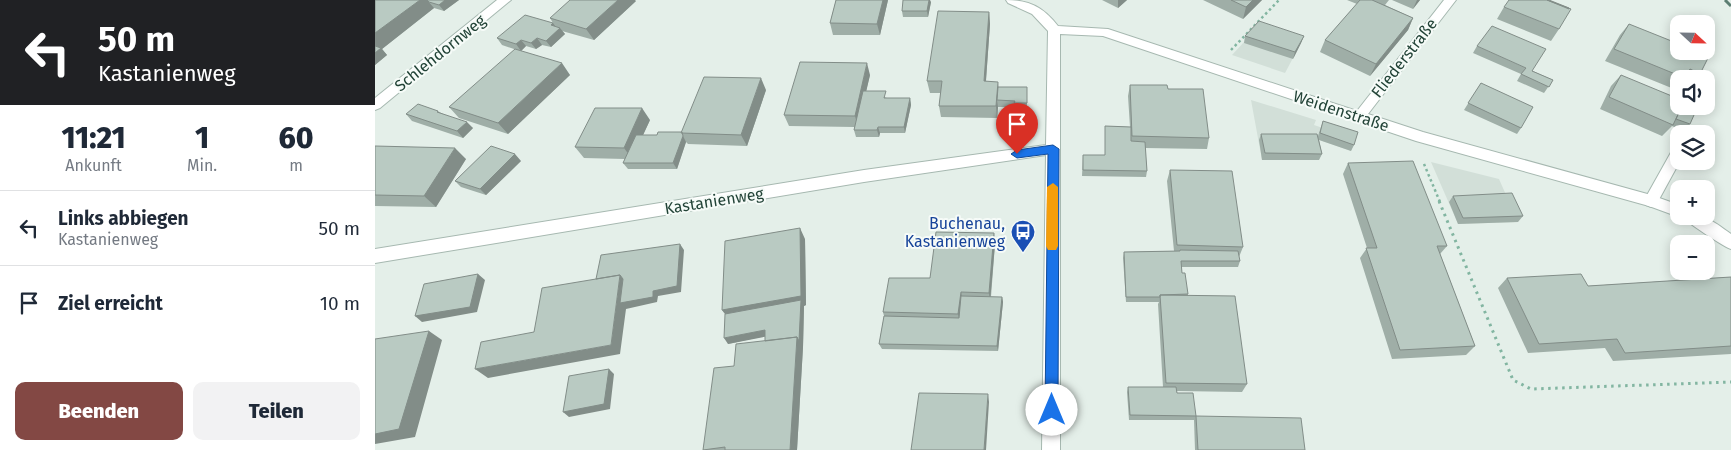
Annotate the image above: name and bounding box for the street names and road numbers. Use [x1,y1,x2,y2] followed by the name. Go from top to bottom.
[391,10,490,95] street label: Schlehdornweg
[1367,14,1441,102] street label: Fliederstraße
[1291,87,1391,135] street label: Weidenstraße
[663,184,766,218] street label: Kastanienweg

